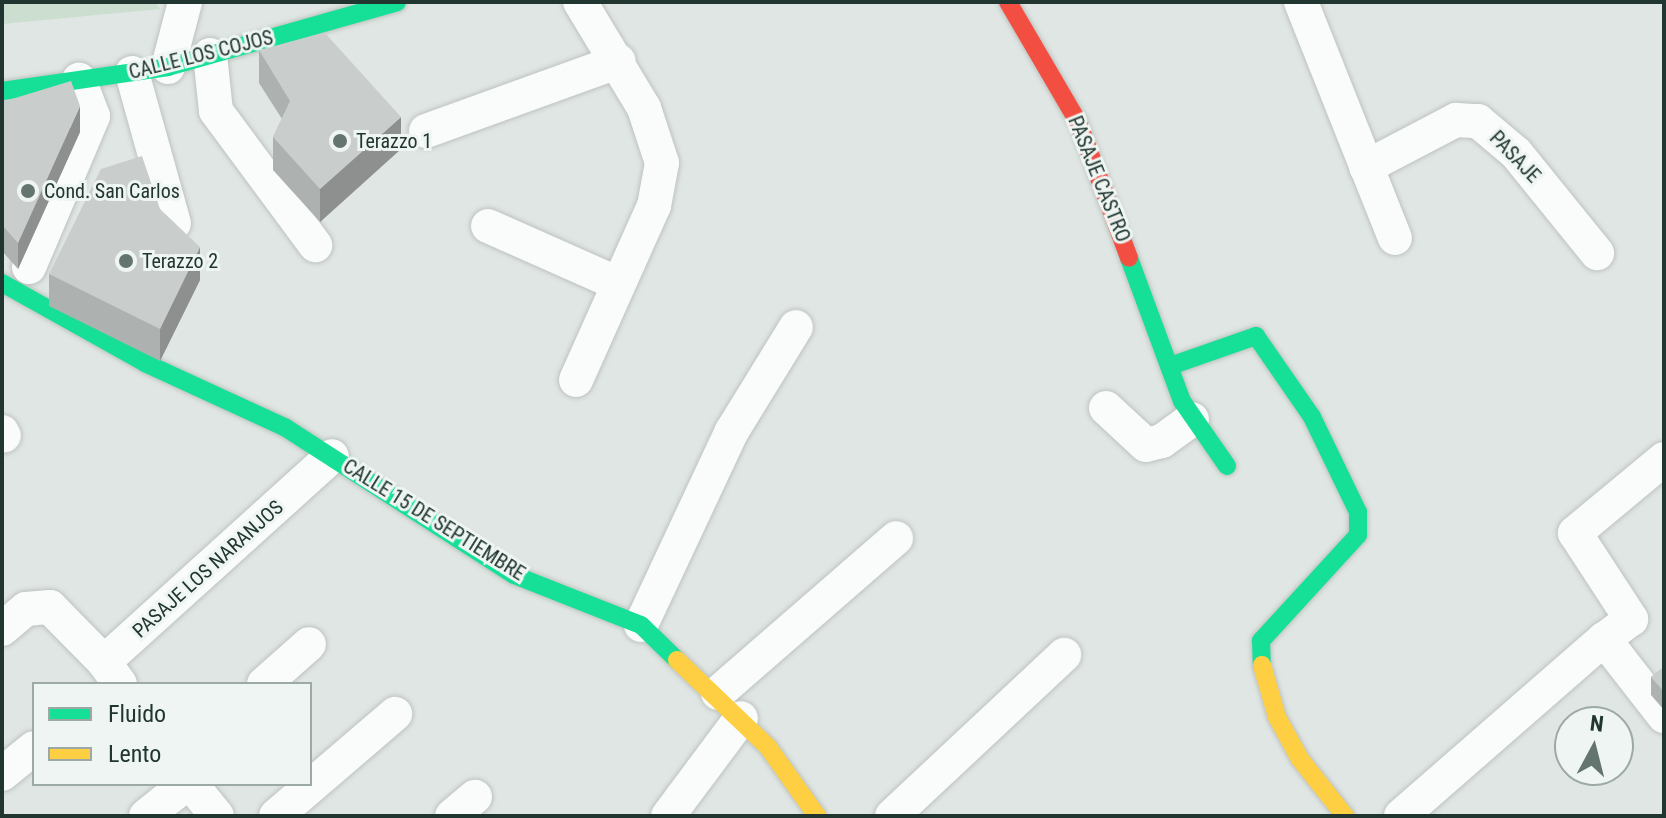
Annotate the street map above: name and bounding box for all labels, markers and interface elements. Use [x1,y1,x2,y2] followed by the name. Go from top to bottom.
[126,25,276,85] street label: CALLE LOS COJOS
[1063,113,1135,245] street label: PASAJE CASTRO
[1485,126,1545,188] street label: PASAJE
[356,129,432,153] place label: Terazzo 1
[331,132,349,150] marker: Terazzo 1
[44,179,180,203] place label: Cond. San Carlos
[19,182,37,200] marker: Cond. San Carlos
[142,249,218,273] place label: Terazzo 2
[117,252,135,270] marker: Terazzo 2
[339,454,529,586] street label: CALLE 15 DE SEPTIEMBRE
[128,495,288,643] street label: PASAJE LOS NARANJOS
[32,682,312,786] legend
[108,700,166,728] text: Fluido
[1554,706,1634,786] north arrow
[1589,710,1605,737] text: N
[108,740,161,768] text: Lento

